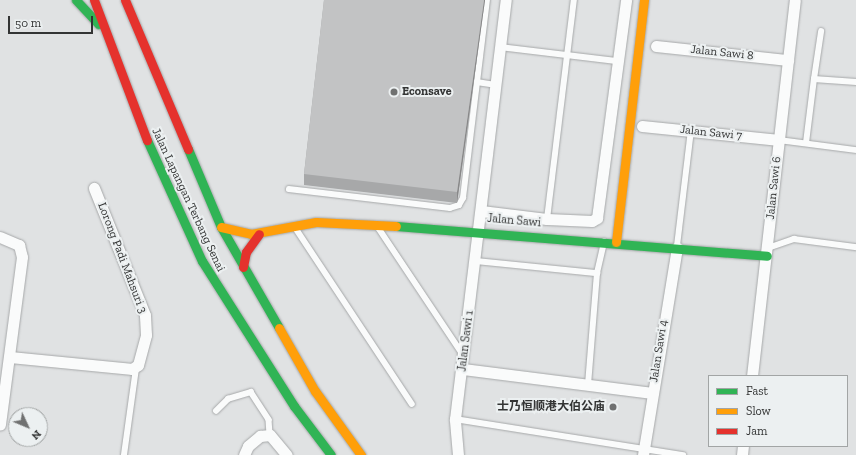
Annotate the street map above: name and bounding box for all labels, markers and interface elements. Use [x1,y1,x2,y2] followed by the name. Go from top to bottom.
[10,8,95,34] scale bar
[15,16,41,30] text: 50 m
[690,43,754,63] street label: Jalan Sawi 8
[402,85,451,99] place label: Econsave
[389,87,399,97] marker: Econsave
[679,123,743,143] street label: Jalan Sawi 7
[148,126,228,274] street label: Jalan Lapangan Terbang Senai
[764,156,784,220] street label: Jalan Sawi 6
[94,201,150,315] street label: Lorong Padi Mahsuri 3
[486,211,542,231] street label: Jalan Sawi
[455,310,477,372] street label: Jalan Sawi 1
[647,319,671,383] street label: Jalan Sawi 4
[708,375,848,447] legend
[746,384,768,398] text: Fast
[497,400,605,414] place label: 士乃恒顺港大伯公庙
[608,402,618,412] marker: 士乃恒顺港大伯公庙
[746,404,771,418] text: Slow
[8,407,48,447] north arrow
[746,424,767,438] text: Jam
[29,427,44,443] text: N

